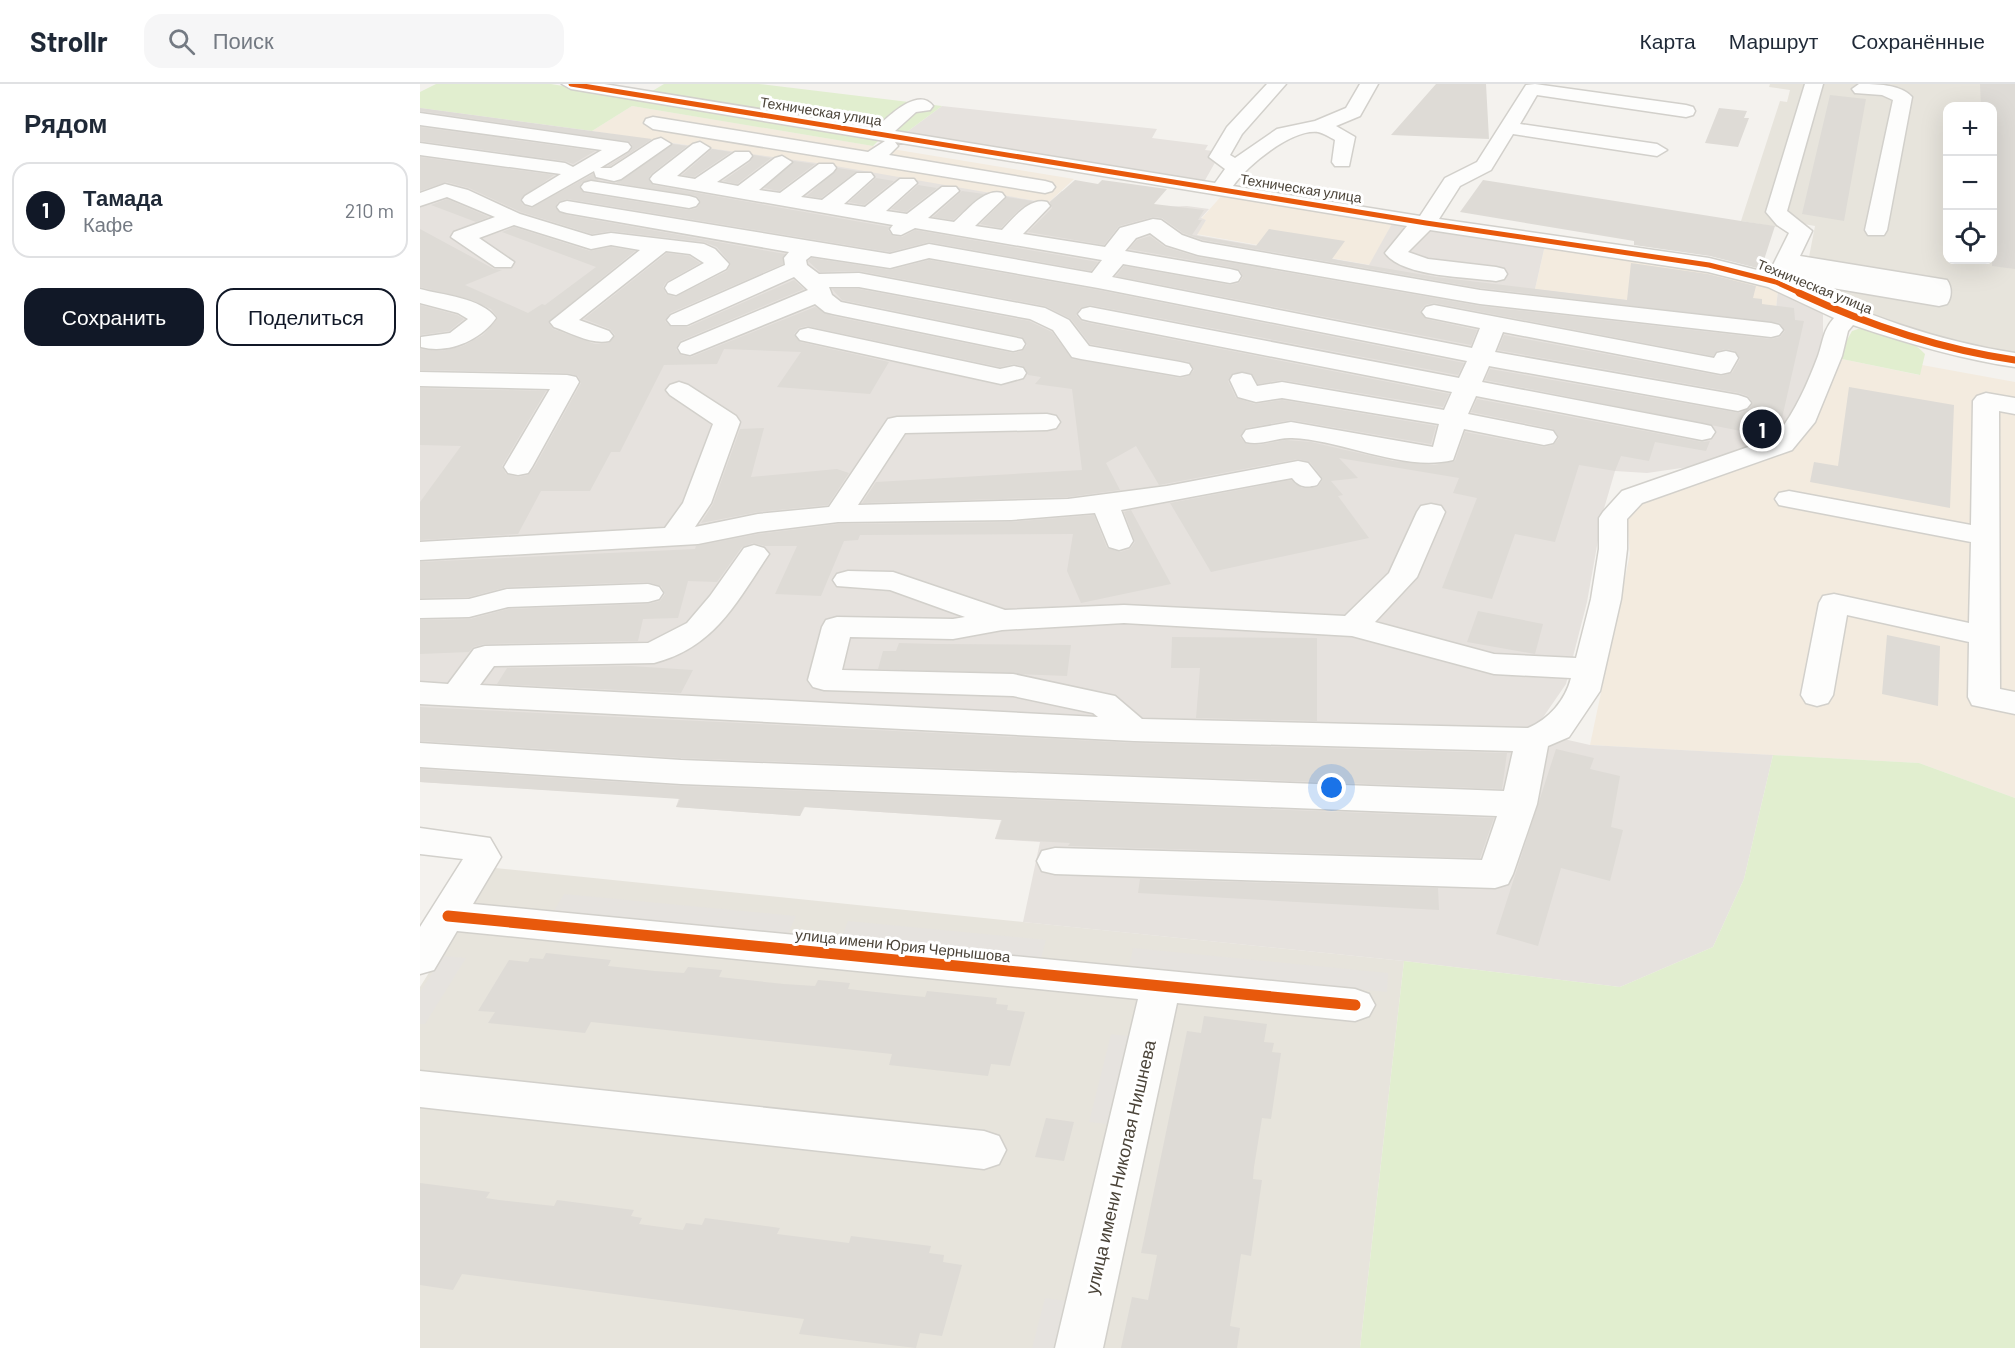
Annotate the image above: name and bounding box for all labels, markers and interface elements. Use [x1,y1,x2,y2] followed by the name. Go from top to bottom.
[144,14,564,68] search box
[30,24,108,58] text: Strollr
[165,25,198,58] icon: search
[213,27,274,53] text: Поиск
[1640,28,1696,53] text: Карта
[1729,28,1818,53] text: Маршрут
[1851,28,1985,53] text: Сохранённые
[759,93,883,129] street label: Техническая улица
[1943,102,1997,264] map controls
[1943,102,1997,156] button: +
[24,107,107,138] text: Рядом
[1943,156,1997,210] button: −
[1239,170,1363,206] street label: Техническая улица
[83,184,163,210] text: Тамада
[42,198,49,222] text: 1
[345,198,394,222] text: 210 m
[1943,210,1997,264] button: locate
[83,212,133,236] text: Кафе
[1755,255,1875,317] street label: Техническая улица
[24,288,204,346] button: Сохранить
[216,288,396,346] button: Поделиться
[1742,406,1782,452] pin: 1
[1317,773,1346,802] your location
[795,925,1012,965] street label: улица имени Юрия Чернышова
[1080,1037,1160,1296] street label: улица имени Николая Нишнева

